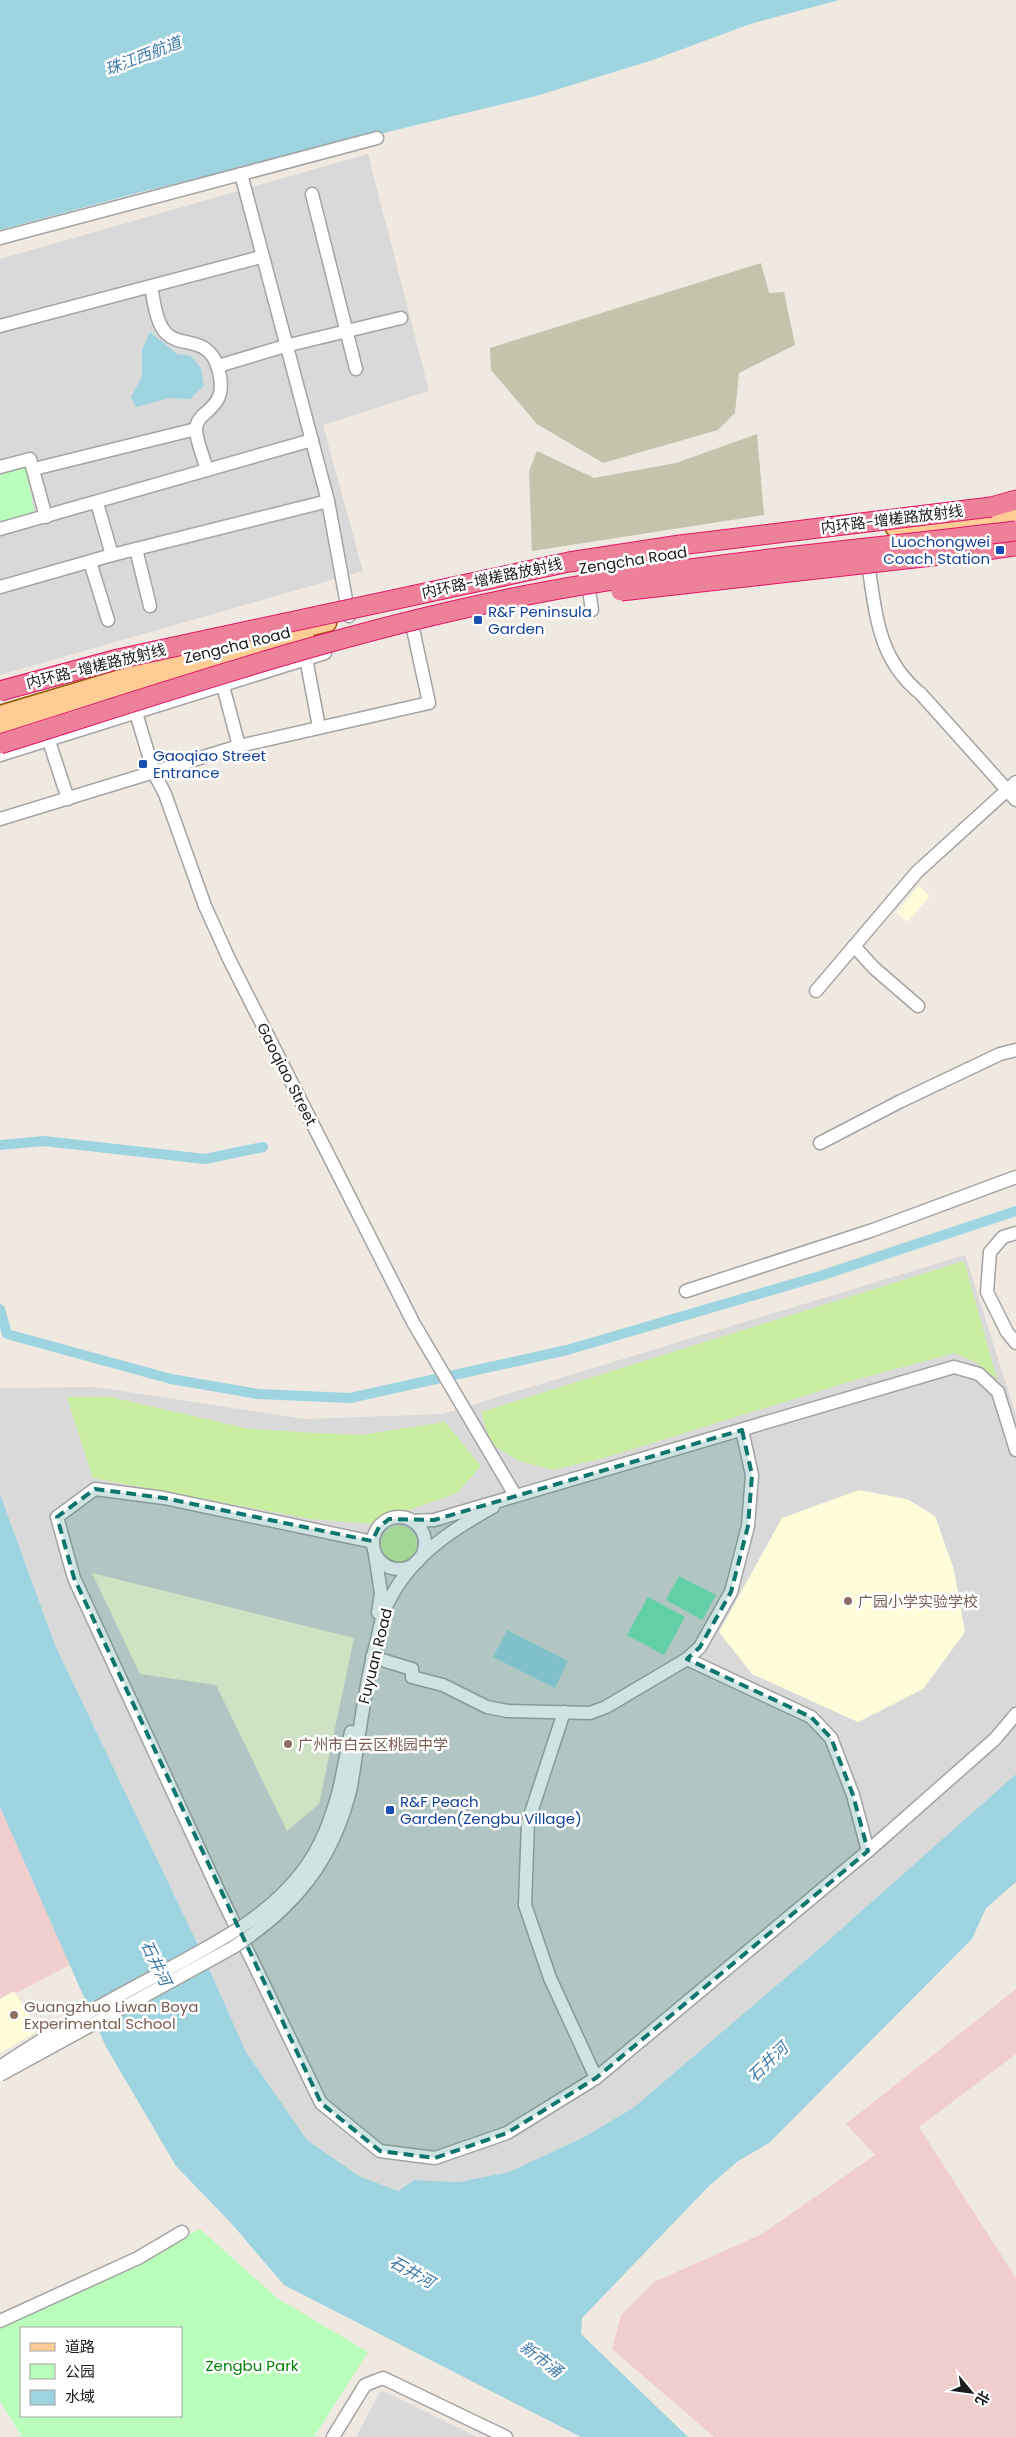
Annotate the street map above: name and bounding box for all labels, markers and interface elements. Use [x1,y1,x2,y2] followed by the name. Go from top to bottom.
[102,30,186,81] water label: 珠江西航道
[820,500,964,538] street label: 内环路-增槎路放射线
[883,531,990,569] place label: Luochongwei Coach Station
[578,541,688,579] street label: Zengcha Road
[994,544,1006,556] marker: Luochongwei Coach Station
[420,553,564,603] street label: 内环路-增槎路放射线
[488,601,592,639] place label: R&F Peninsula Garden
[472,614,484,626] marker: R&F Peninsula Garden
[182,622,292,668] street label: Zengcha Road
[24,638,168,694] street label: 内环路-增槎路放射线
[153,745,266,783] place label: Gaoqiao Street Entrance
[137,758,149,770] marker: Gaoqiao Street Entrance
[252,1019,322,1129] street label: Gaoqiao Street
[858,1591,978,1612] place label: 广园小学实验学校
[842,1595,854,1607] marker: 广园小学实验学校
[353,1606,397,1706] street label: Fuyuan Road
[298,1734,448,1755] place label: 广州市白云区桃园中学
[282,1738,294,1750] marker: 广州市白云区桃园中学
[400,1791,582,1829] place label: R&F Peach Garden(Zengbu Village)
[384,1804,396,1816] marker: R&F Peach Garden(Zengbu Village)
[135,1936,178,1992] water label: 石井河
[24,1996,198,2034] place label: Guangzhuo Liwan Boya Experimental School
[8,2009,20,2021] marker: Guangzhuo Liwan Boya Experimental School
[743,2035,795,2087] water label: 石井河
[385,2250,441,2295] water label: 石井河
[20,2327,182,2417] legend
[515,2335,569,2384] water label: 新市涌
[65,2336,95,2357] text: 道路
[205,2355,299,2376] park label: Zengbu Park
[65,2361,95,2382] text: 公园
[946,2367,996,2417] north arrow
[65,2386,95,2407] text: 水域
[970,2387,995,2409] text: 北

